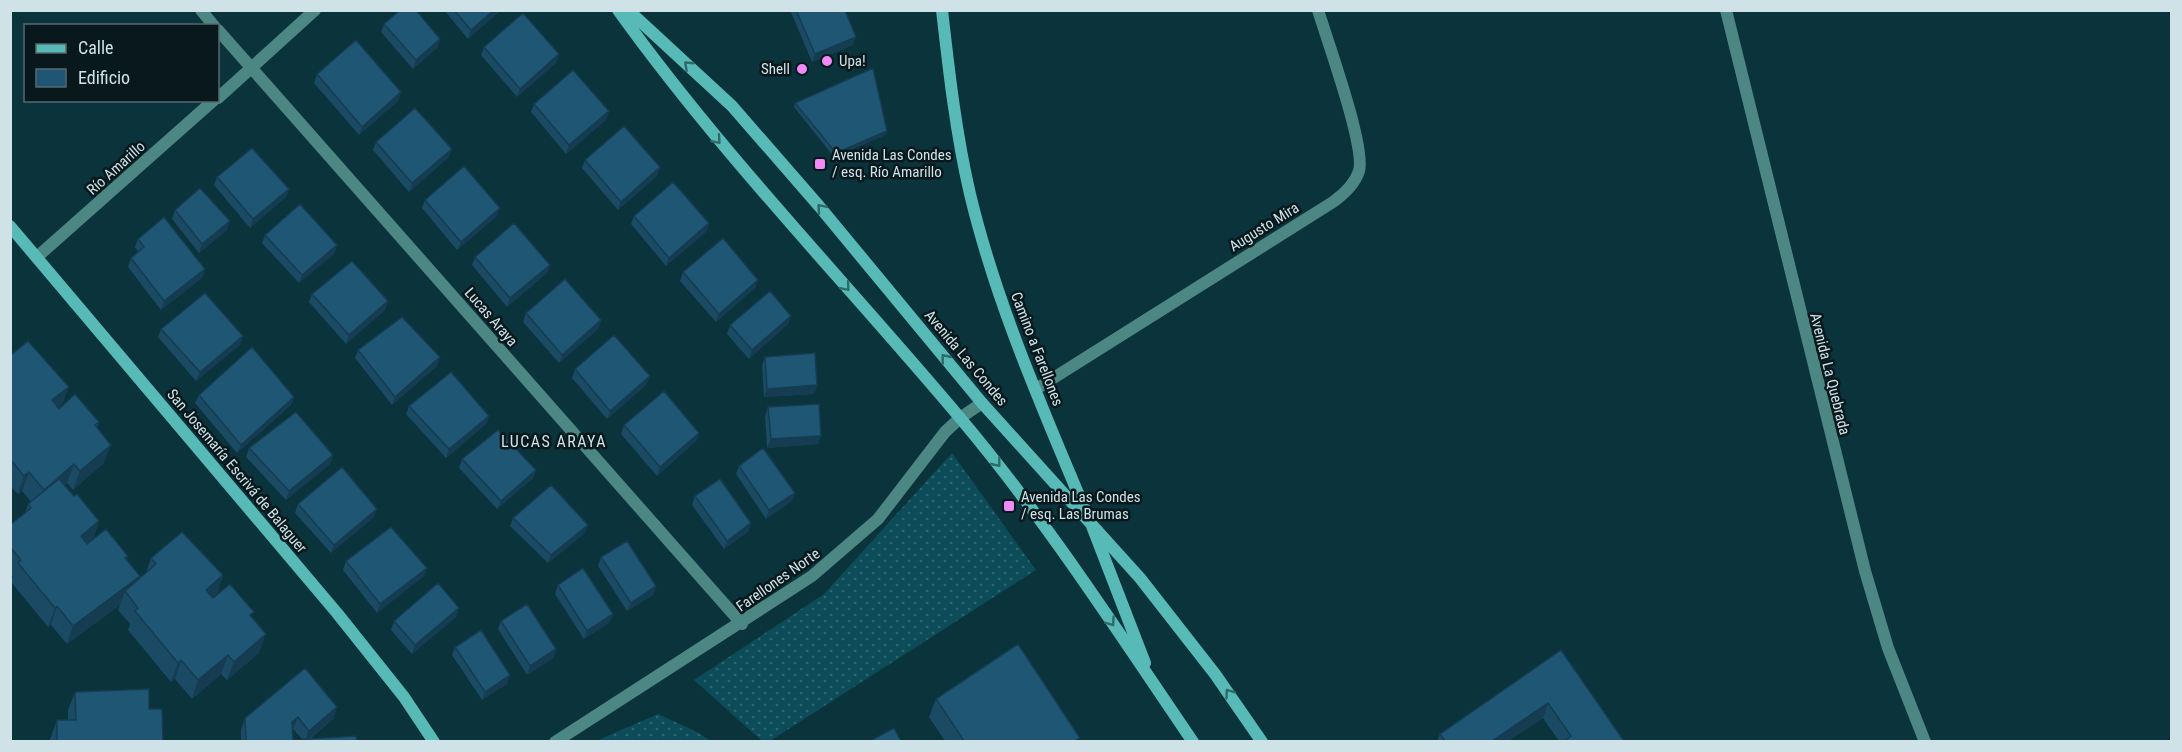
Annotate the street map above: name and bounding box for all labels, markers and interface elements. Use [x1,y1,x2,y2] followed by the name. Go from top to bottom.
[24,24,219,102] legend
[78,37,114,58] text: Calle
[839,52,866,70] place label: Upa!
[820,54,834,68] marker: Upa!
[761,60,790,78] place label: Shell
[685,61,695,72] one-way arrow
[795,62,809,76] marker: Shell
[78,67,130,88] text: Edificio
[710,133,721,144] one-way arrow
[83,137,149,199] street label: Río Amarillo
[832,146,952,181] place label: Avenida Las Condes / esq. Río Amarillo
[813,157,827,171] marker: Avenida Las Condes / esq. Río Amarillo
[1226,198,1302,256] street label: Augusto Mira
[817,204,828,215] one-way arrow
[839,280,850,291] one-way arrow
[461,284,521,350] street label: Lucas Araya
[1007,290,1067,409] street label: Camino a Farellones
[921,306,1011,410] street label: Avenida Las Condes
[1806,311,1854,437] street label: Avenida La Quebrada
[942,354,953,365] one-way arrow
[163,386,311,557] street label: San Josemaría Escrivá de Balaguer
[501,432,607,451] district label: LUCAS ARAYA
[990,457,1001,468] one-way arrow
[1021,488,1141,523] place label: Avenida Las Condes / esq. Las Brumas
[1002,499,1016,513] marker: Avenida Las Condes / esq. Las Brumas
[733,545,823,615] street label: Farellones Norte
[1104,615,1115,626] one-way arrow
[1225,689,1236,700] one-way arrow

